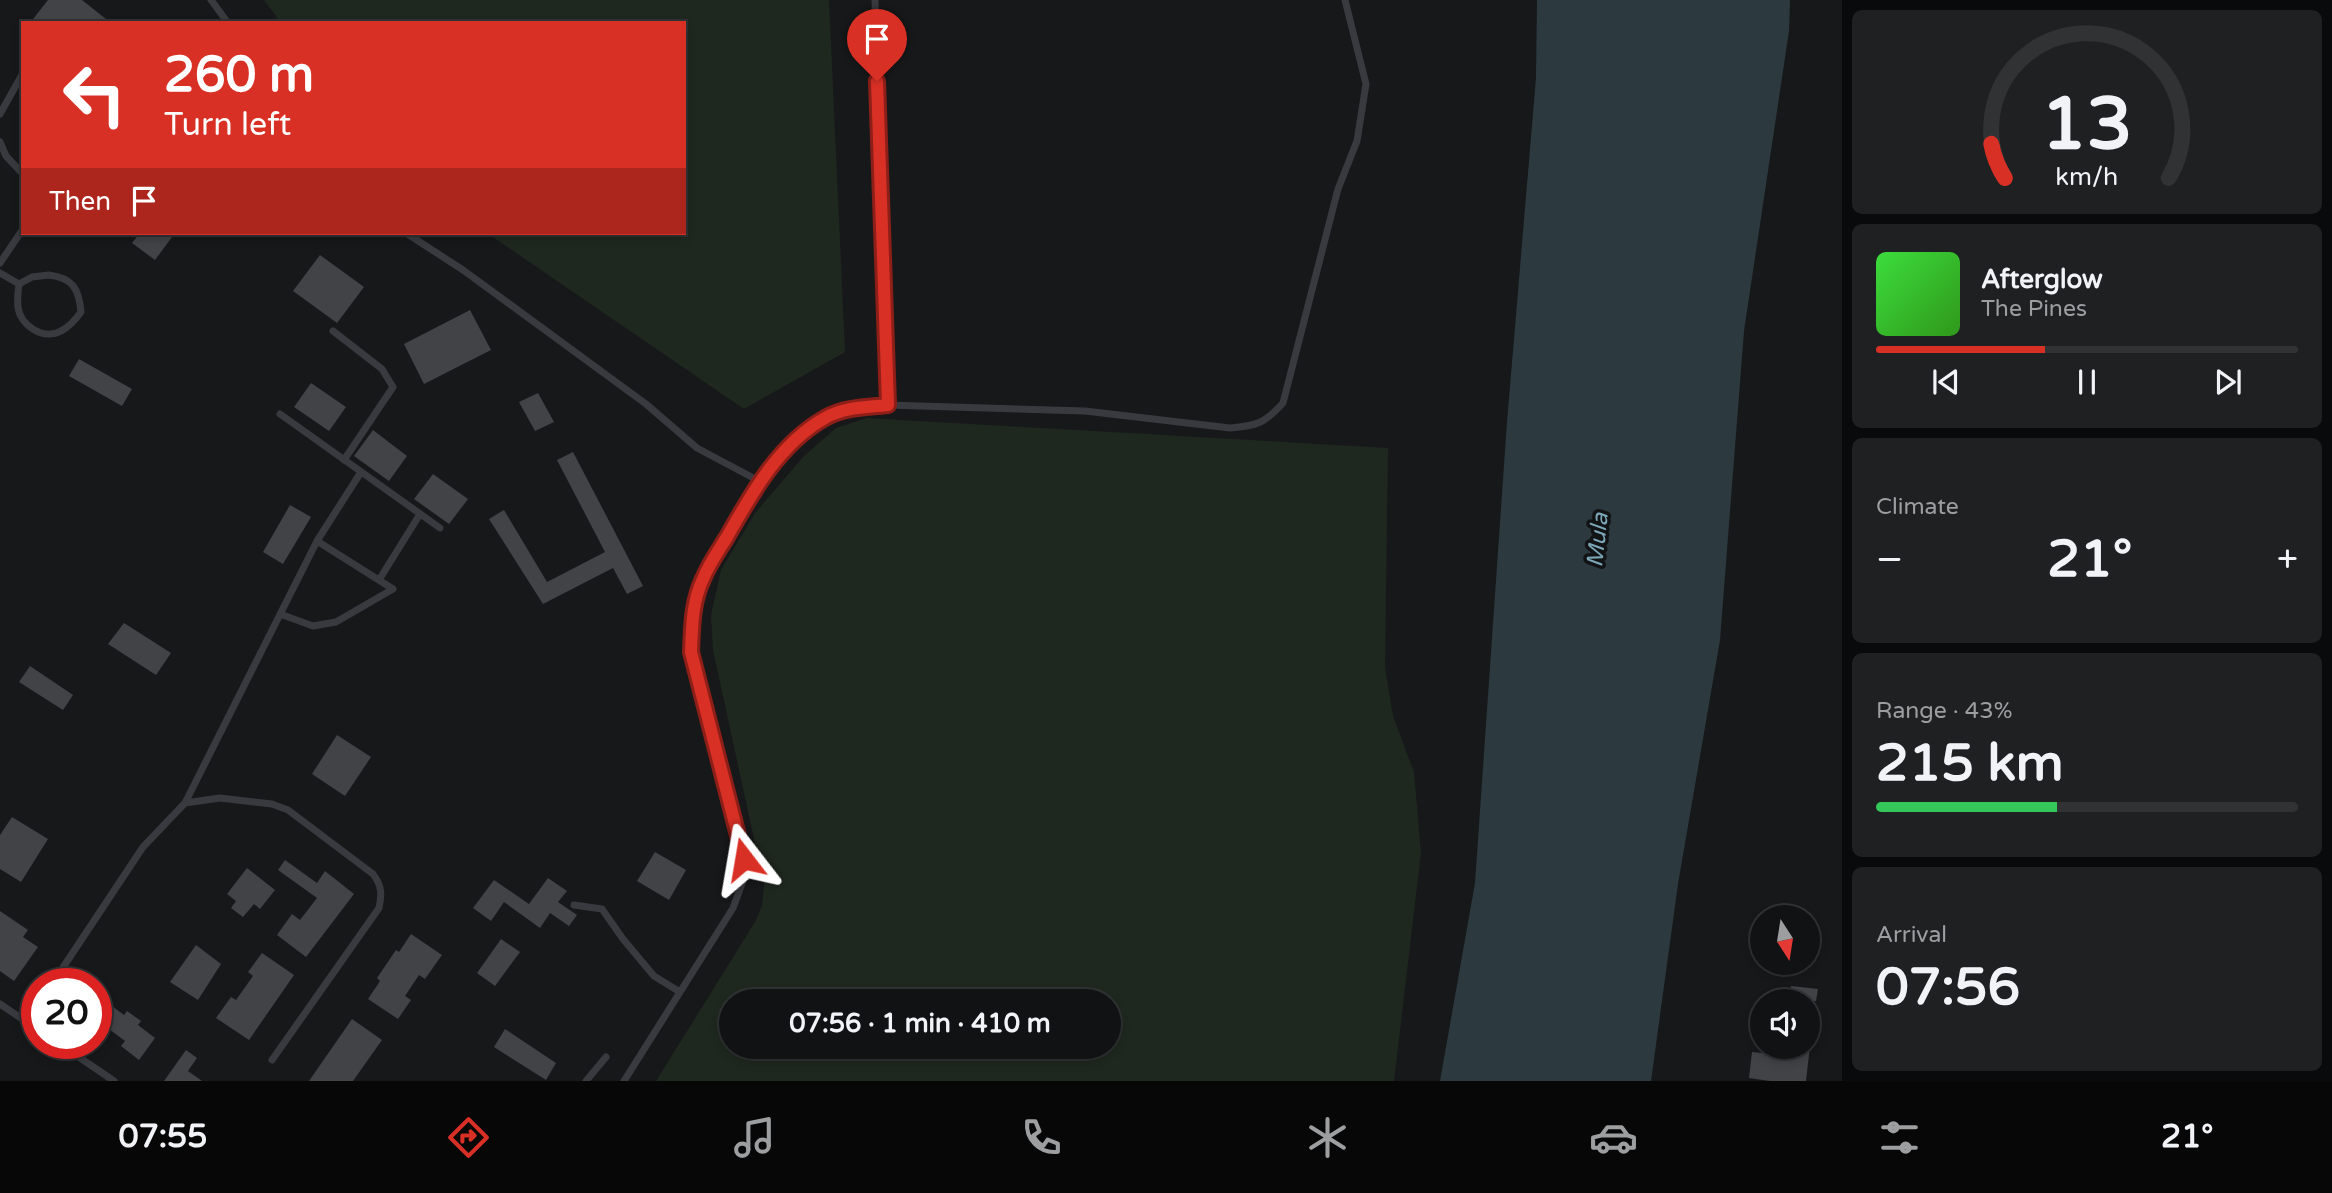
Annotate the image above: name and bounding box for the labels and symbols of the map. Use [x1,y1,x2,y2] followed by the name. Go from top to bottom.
[847,9,907,81] pin
[1581,510,1615,569] water label: Mula
[707,822,781,896] position arrow
[1750,905,1820,975] north arrow
[21,968,112,1059] speed limit sign: 20

